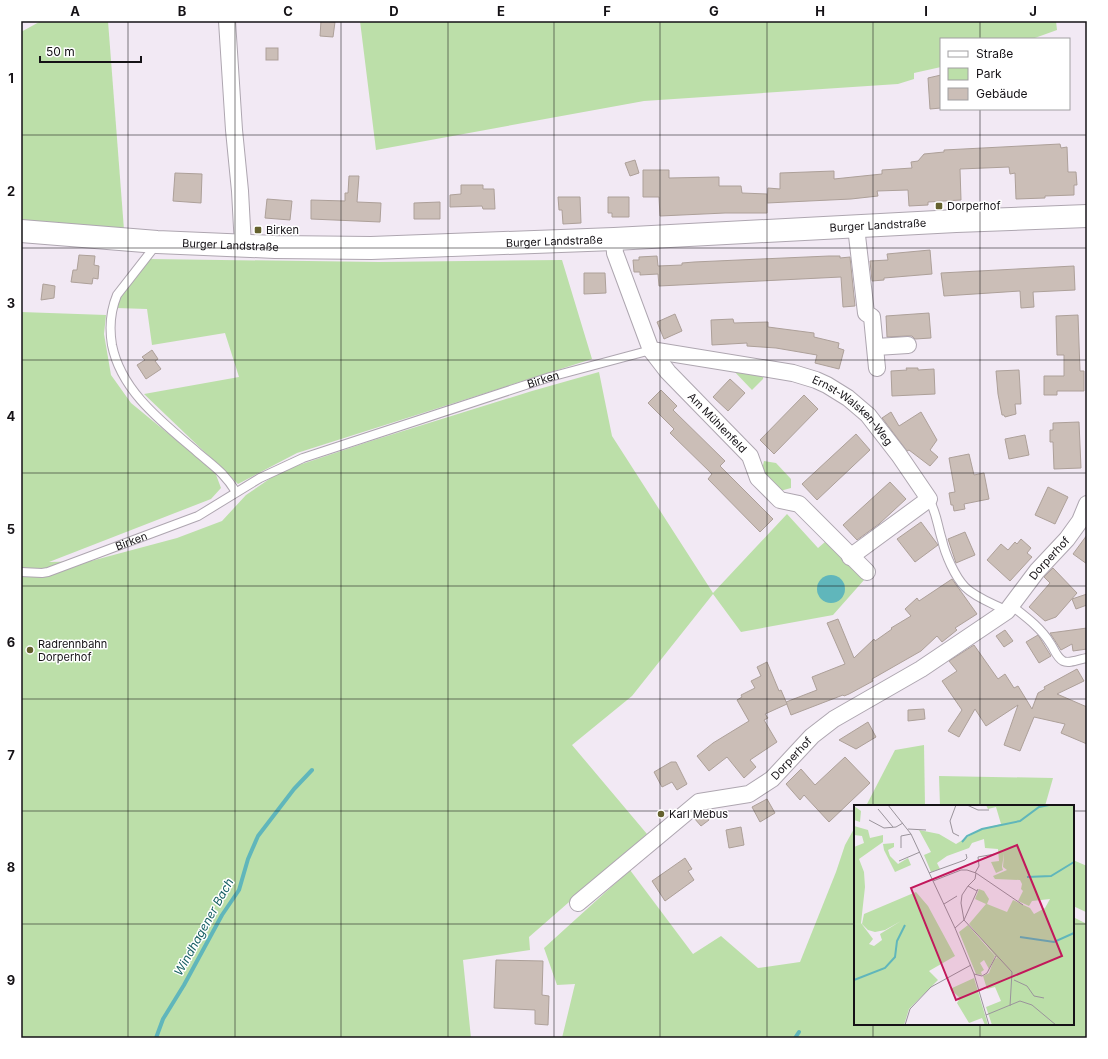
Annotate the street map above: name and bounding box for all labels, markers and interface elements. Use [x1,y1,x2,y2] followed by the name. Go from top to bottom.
[70,3,80,19] text: A
[178,3,187,19] text: B
[283,3,293,19] text: C
[389,3,399,19] text: D
[497,3,505,19] text: E
[603,3,611,19] text: F
[709,3,719,19] text: G
[815,3,825,19] text: H
[924,3,928,19] text: I
[1029,3,1037,19] text: J
[40,38,141,64] scale bar
[940,38,1070,110] legend
[46,44,75,59] text: 50 m
[976,46,1013,61] text: Straße
[976,66,1002,81] text: Park
[8,70,14,86] text: 1
[976,86,1028,101] text: Gebäude
[7,183,15,199] text: 2
[947,199,1000,213] place label: Dorperhof
[934,201,944,211] marker: Dorperhof
[829,216,927,235] street label: Burger Landstraße
[266,223,299,237] place label: Birken
[253,225,263,235] marker: Birken
[506,232,603,250] street label: Burger Landstraße
[182,236,279,254] street label: Burger Landstraße
[7,295,15,311] text: 3
[525,368,561,391] street label: Birken
[810,372,896,448] street label: Ernst-Walsken-Weg
[685,390,750,456] street label: Am Mühlenfeld
[7,408,16,424] text: 4
[7,521,15,537] text: 5
[113,529,149,553] street label: Birken
[1026,534,1073,582] street label: Dorperhof
[7,634,15,650] text: 6
[38,637,107,664] place label: Radrennbahn Dorperhof
[25,645,35,655] marker: Radrennbahn Dorperhof
[768,734,815,783] street label: Dorperhof
[7,747,15,763] text: 7
[854,805,1074,1025] inset map
[669,807,728,821] place label: Karl Mebus
[656,809,666,819] marker: Karl Mebus
[7,859,15,875] text: 8
[171,875,237,978] water label: Windhagener Bach
[7,972,15,988] text: 9

